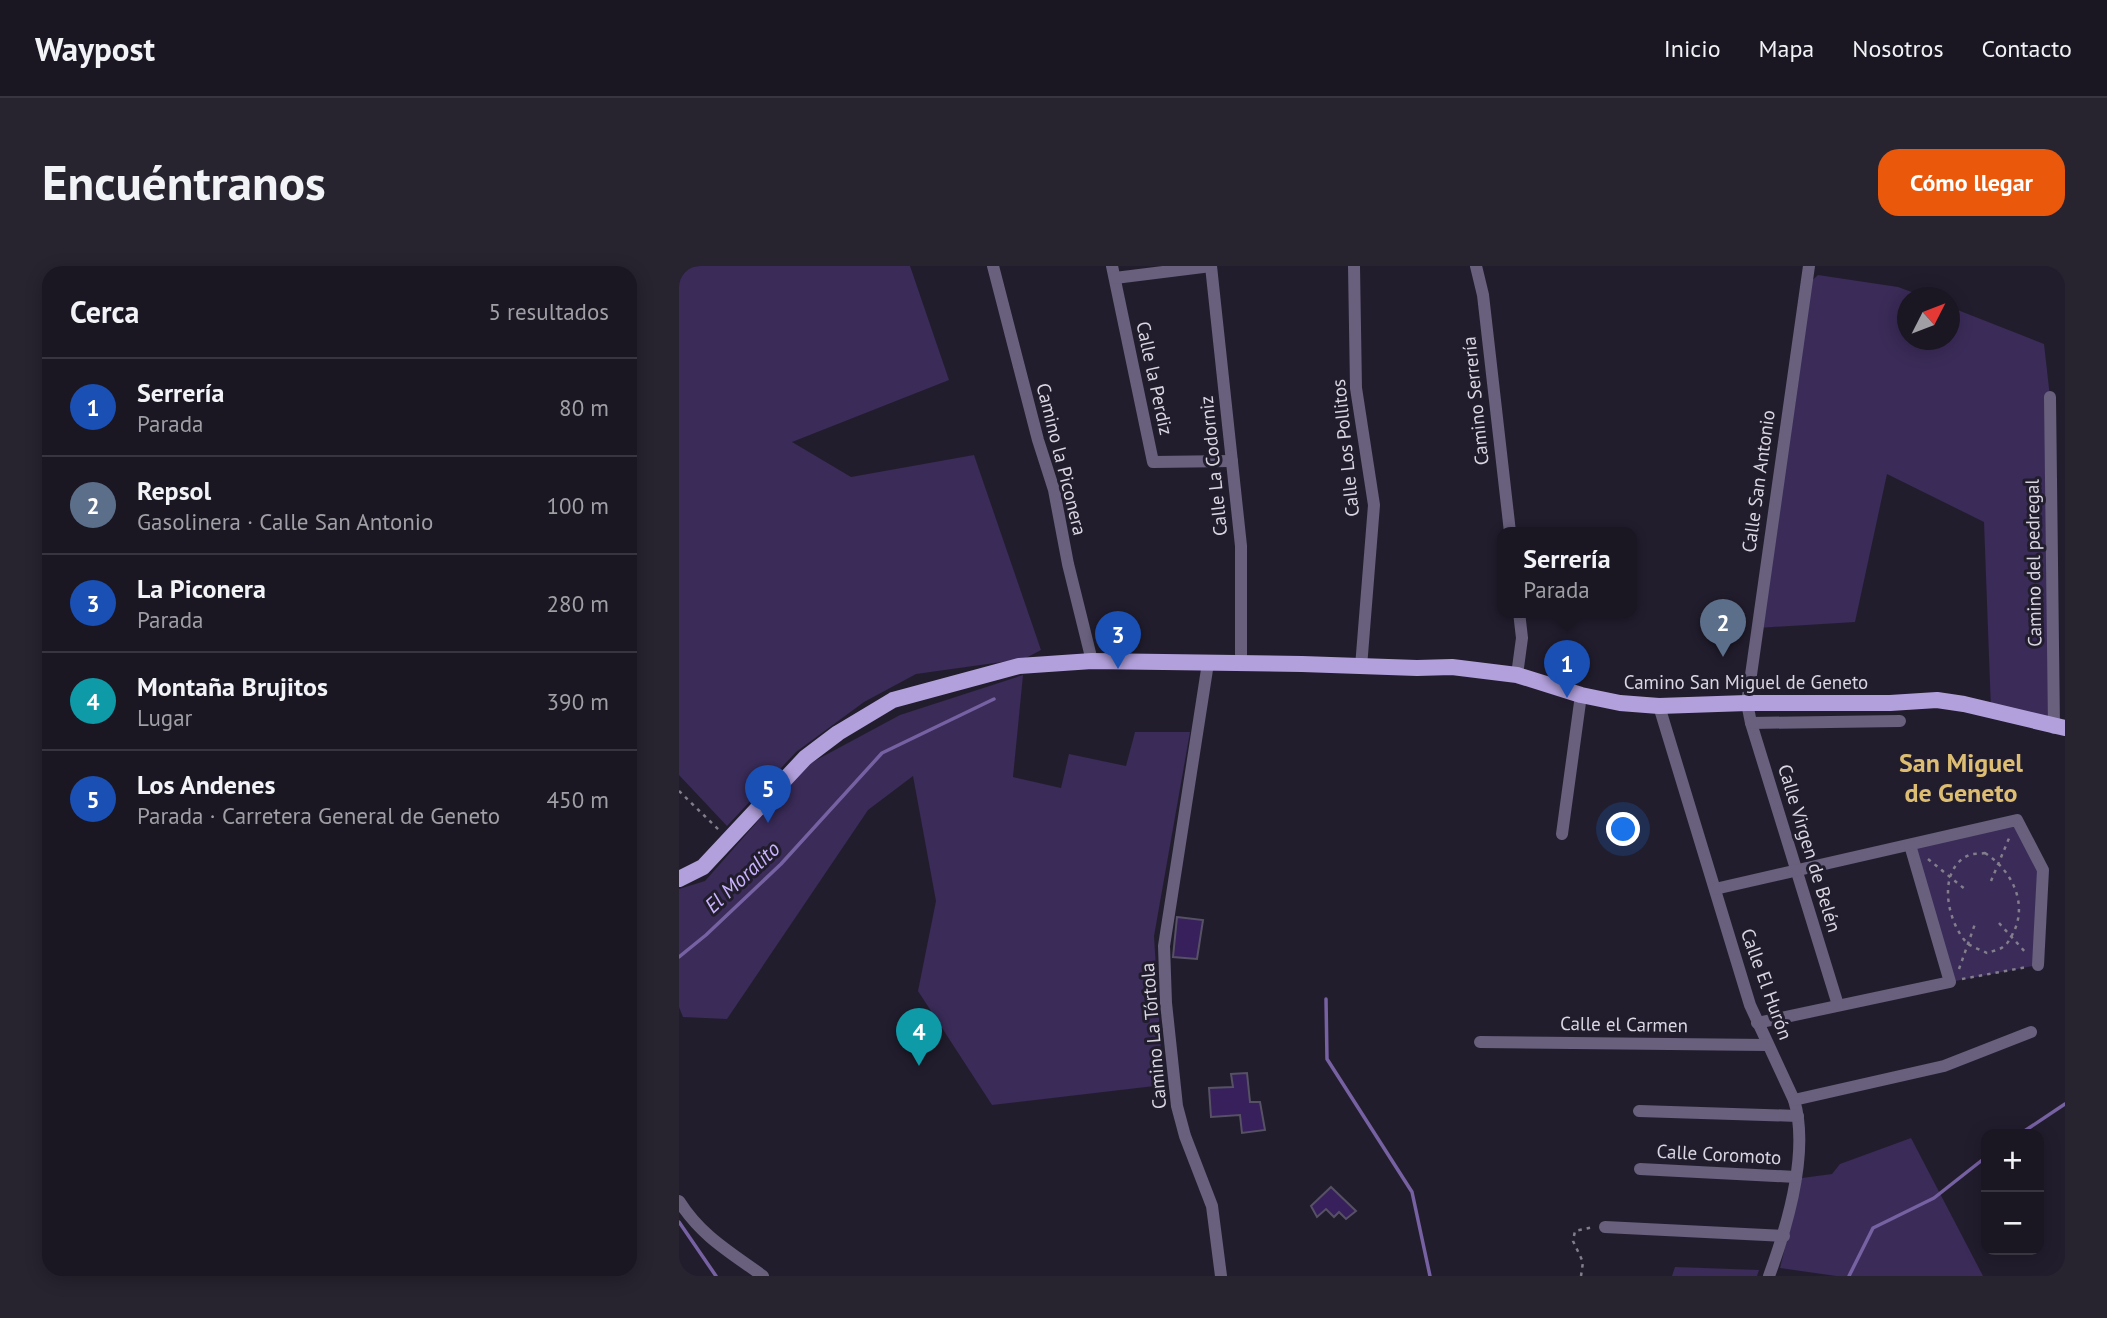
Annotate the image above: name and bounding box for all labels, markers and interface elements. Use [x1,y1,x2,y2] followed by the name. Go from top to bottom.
[35,27,155,70] text: Waypost
[1664,33,1721,64] text: Inicio
[1759,33,1814,64] text: Mapa
[1852,33,1944,64] text: Nosotros
[1982,33,2072,64] text: Contacto
[1878,149,2065,216] button: Cómo llegar
[42,150,326,214] text: Encuéntranos
[1897,287,1960,350] north arrow
[70,292,139,331] text: Cerca
[488,297,609,326] text: 5 resultados
[1131,319,1179,437] street label: Calle la Perdiz
[1456,335,1494,467] street label: Camino Serrería
[137,376,224,409] text: Serrería
[1326,378,1364,518] street label: Calle Los Pollitos
[1031,380,1093,538] street label: Camino la Piconera
[86,393,100,422] text: 1
[559,393,609,422] text: 80 m
[1194,395,1232,537] street label: Calle La Codorniz
[1736,408,1780,554] street label: Calle San Antonio
[137,409,203,438] text: Parada
[137,474,211,507] text: Repsol
[2020,478,2046,647] street label: Camino del pedregal
[86,491,100,520] text: 2
[547,491,609,520] text: 100 m
[137,507,433,536] text: Gasolinera · Calle San Antonio
[1497,527,1637,618] popup
[1523,542,1611,575] text: Serrería
[137,572,266,605] text: La Piconera
[1523,575,1590,604] text: Parada
[86,589,100,618] text: 3
[547,589,609,618] text: 280 m
[1700,599,1746,657] pin: 2
[137,605,203,634] text: Parada
[1095,611,1141,669] pin: 3
[1544,640,1590,698] pin: 1
[137,670,328,703] text: Montaña Brujitos
[1624,670,1868,694] street label: Camino San Miguel de Geneto
[86,687,100,716] text: 4
[547,687,609,716] text: 390 m
[137,703,192,732] text: Lugar
[1899,746,2023,809] district label: San Miguel de Geneto
[1773,761,1847,935] street label: Calle Virgen de Belén
[745,765,791,823] pin: 5
[137,768,275,801] text: Los Andenes
[86,785,100,814] text: 5
[547,785,609,814] text: 450 m
[137,801,500,830] text: Parada · Carretera General de Geneto
[1606,812,1640,846] your location
[699,835,785,919] water label: El Moralito
[1736,925,1798,1043] street label: Calle El Hurón
[1135,962,1171,1110] street label: Camino La Tórtola
[896,1008,942,1066] pin: 4
[1560,1011,1688,1037] street label: Calle el Carmen
[1981,1129,2044,1255] map controls
[1981,1129,2044,1192] button: +
[1656,1139,1782,1169] street label: Calle Coromoto
[1981,1192,2044,1255] button: −

